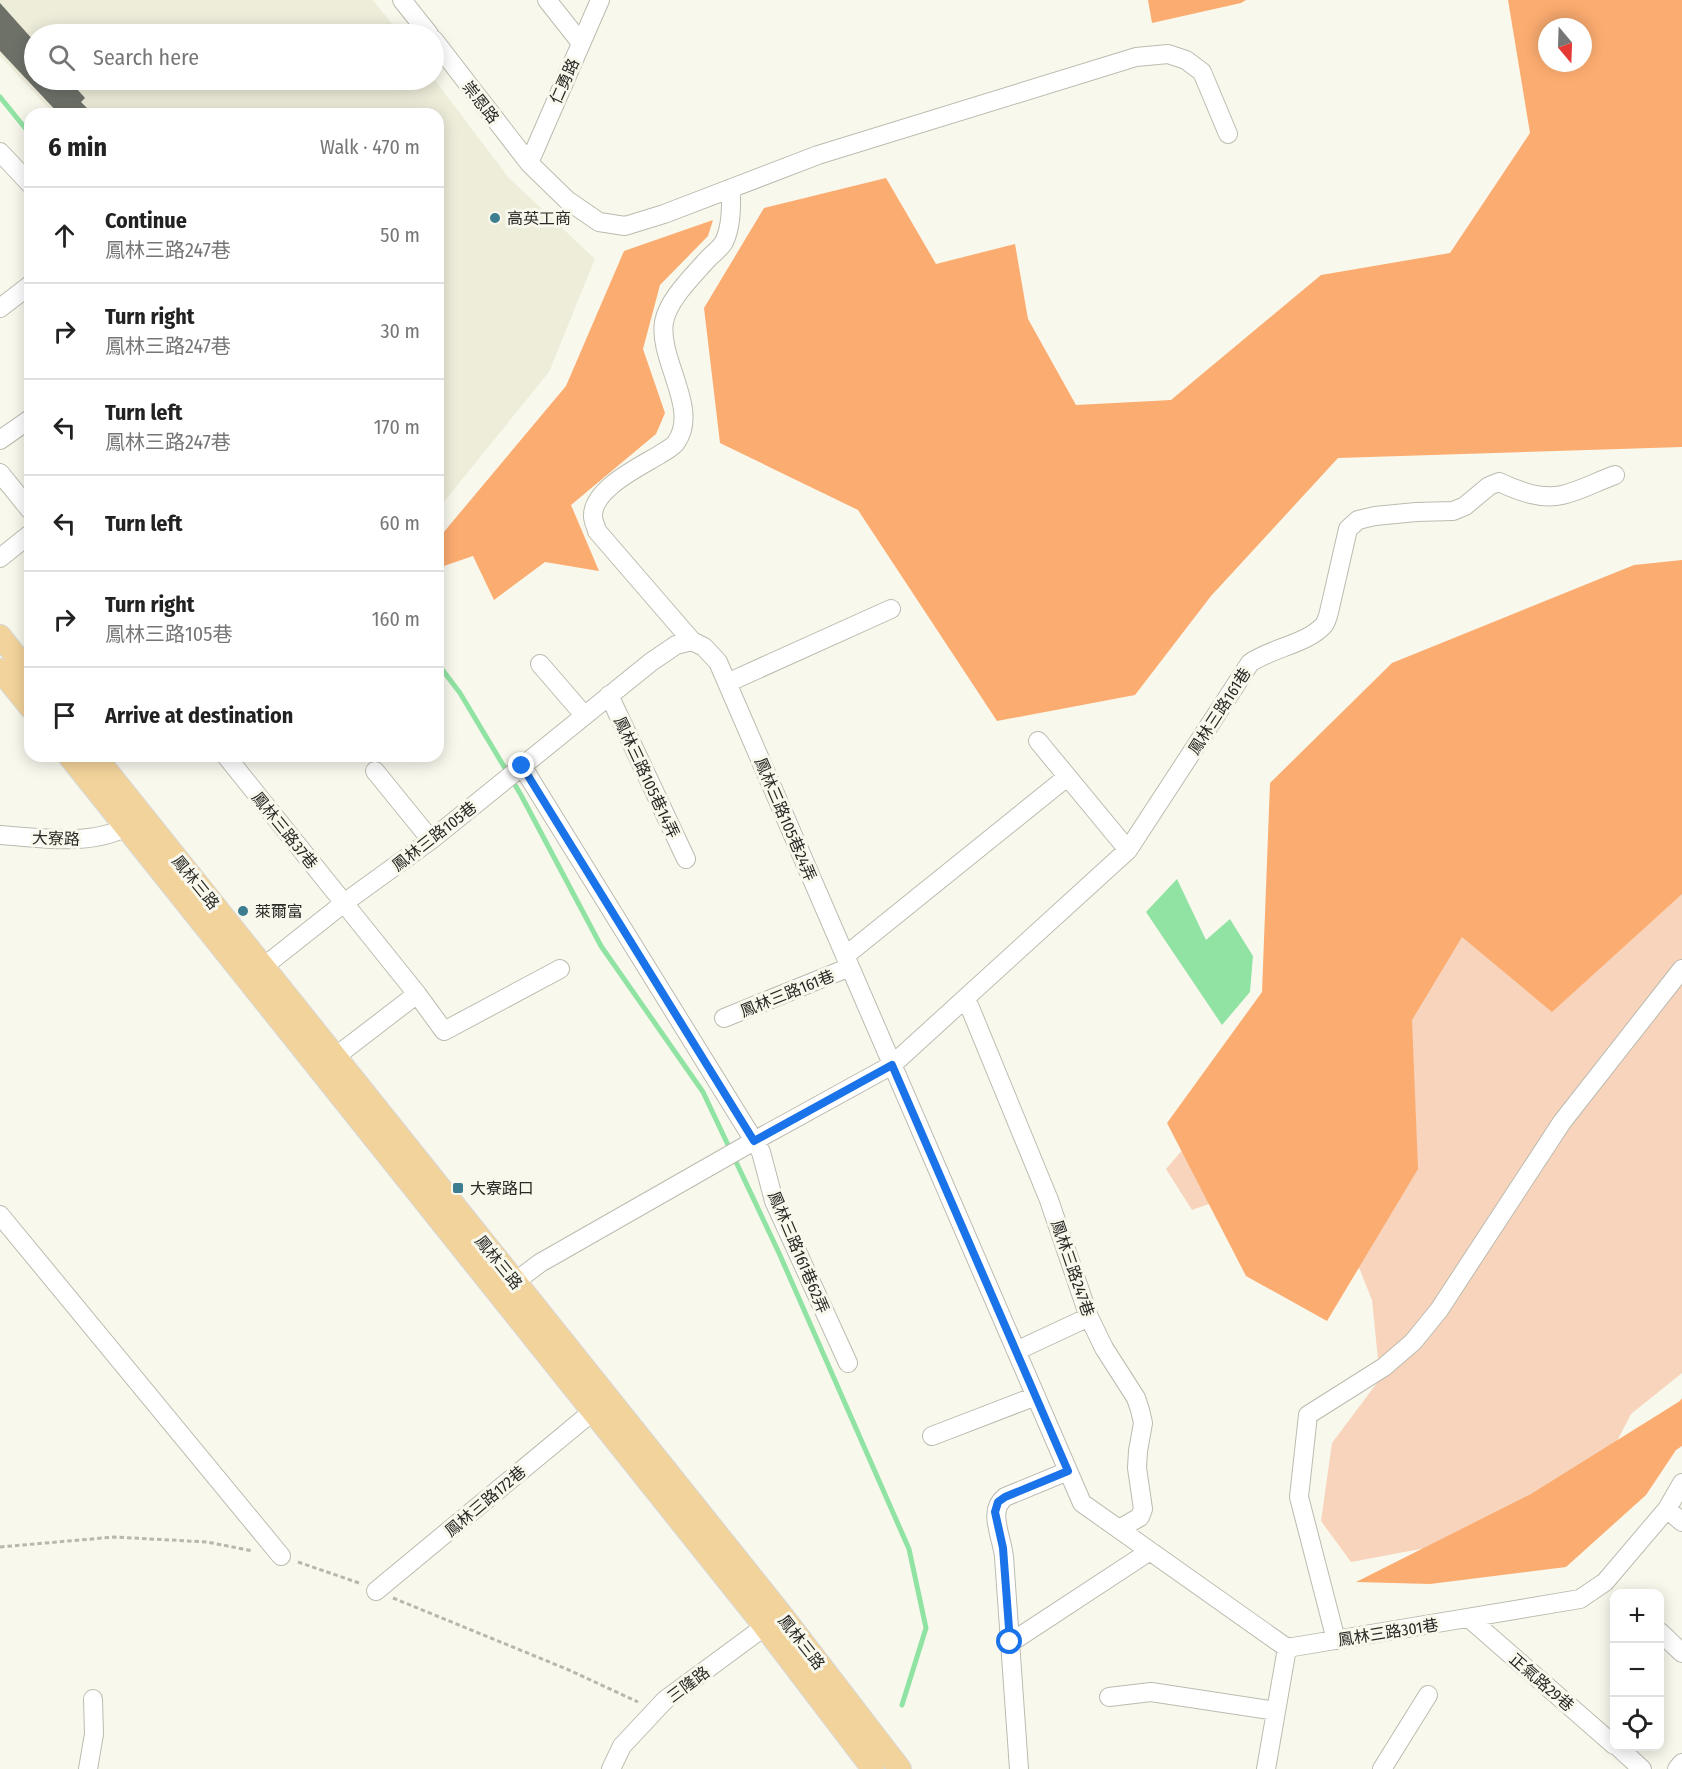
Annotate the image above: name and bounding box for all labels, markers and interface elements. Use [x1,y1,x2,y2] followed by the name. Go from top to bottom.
[1538,18,1592,72] north arrow
[24,24,444,90] search box
[45,41,78,74] icon: search
[93,44,199,71] text: Search here
[546,55,583,107] street label: 仁勇路
[458,78,503,127] street label: 崇恩路
[48,132,107,163] text: 6 min
[320,135,420,159] text: Walk · 470 m
[105,207,187,234] text: Continue
[507,209,571,228] place label: 高英工商
[488,211,502,225] marker: 高英工商
[48,219,81,252] icon: ahead
[380,223,420,247] text: 50 m
[105,238,231,262] text: 鳳林三路247巷
[105,303,194,330] text: Turn right
[48,315,81,348] icon: right
[380,319,420,343] text: 30 m
[105,334,231,358] text: 鳳林三路247巷
[105,399,183,426] text: Turn left
[48,411,81,444] icon: left
[374,415,420,439] text: 170 m
[105,430,231,454] text: 鳳林三路247巷
[48,507,81,540] icon: left
[105,510,183,537] text: Turn left
[380,511,420,535] text: 60 m
[105,591,194,618] text: Turn right
[48,603,81,636] icon: right
[372,607,420,631] text: 160 m
[105,622,232,646] text: 鳳林三路105巷
[1184,664,1255,758] street label: 鳳林三路161巷
[48,699,81,732] icon: arrive
[105,702,293,729] text: Arrive at destination
[610,713,683,841] street label: 鳳林三路105巷14弄
[508,752,534,778] route end
[751,755,820,884] street label: 鳳林三路105巷24弄
[248,788,321,873] street label: 鳳林三路37巷
[388,798,480,875] street label: 鳳林三路105巷
[32,828,80,849] street label: 大寮路
[168,851,223,913] street label: 鳳林三路
[255,902,303,921] place label: 萊爾富
[236,904,250,918] marker: 萊爾富
[737,966,837,1021] street label: 鳳林三路161巷
[470,1179,534,1198] place label: 大寮路口
[451,1181,465,1195] marker: 大寮路口
[764,1188,833,1316] street label: 鳳林三路161巷62弄
[1047,1217,1098,1319] street label: 鳳林三路247巷
[471,1231,526,1293] street label: 鳳林三路
[441,1462,530,1541] street label: 鳳林三路172巷
[1610,1589,1664,1751] map controls
[1610,1589,1664,1643] button: +
[774,1611,829,1673] street label: 鳳林三路
[1337,1615,1440,1650] street label: 鳳林三路301巷
[996,1628,1022,1654] route start
[1610,1643,1664,1697] button: −
[1506,1649,1578,1715] street label: 正氣路29巷
[663,1662,713,1706] street label: 三隆路
[1610,1697,1664,1751] button: locate

